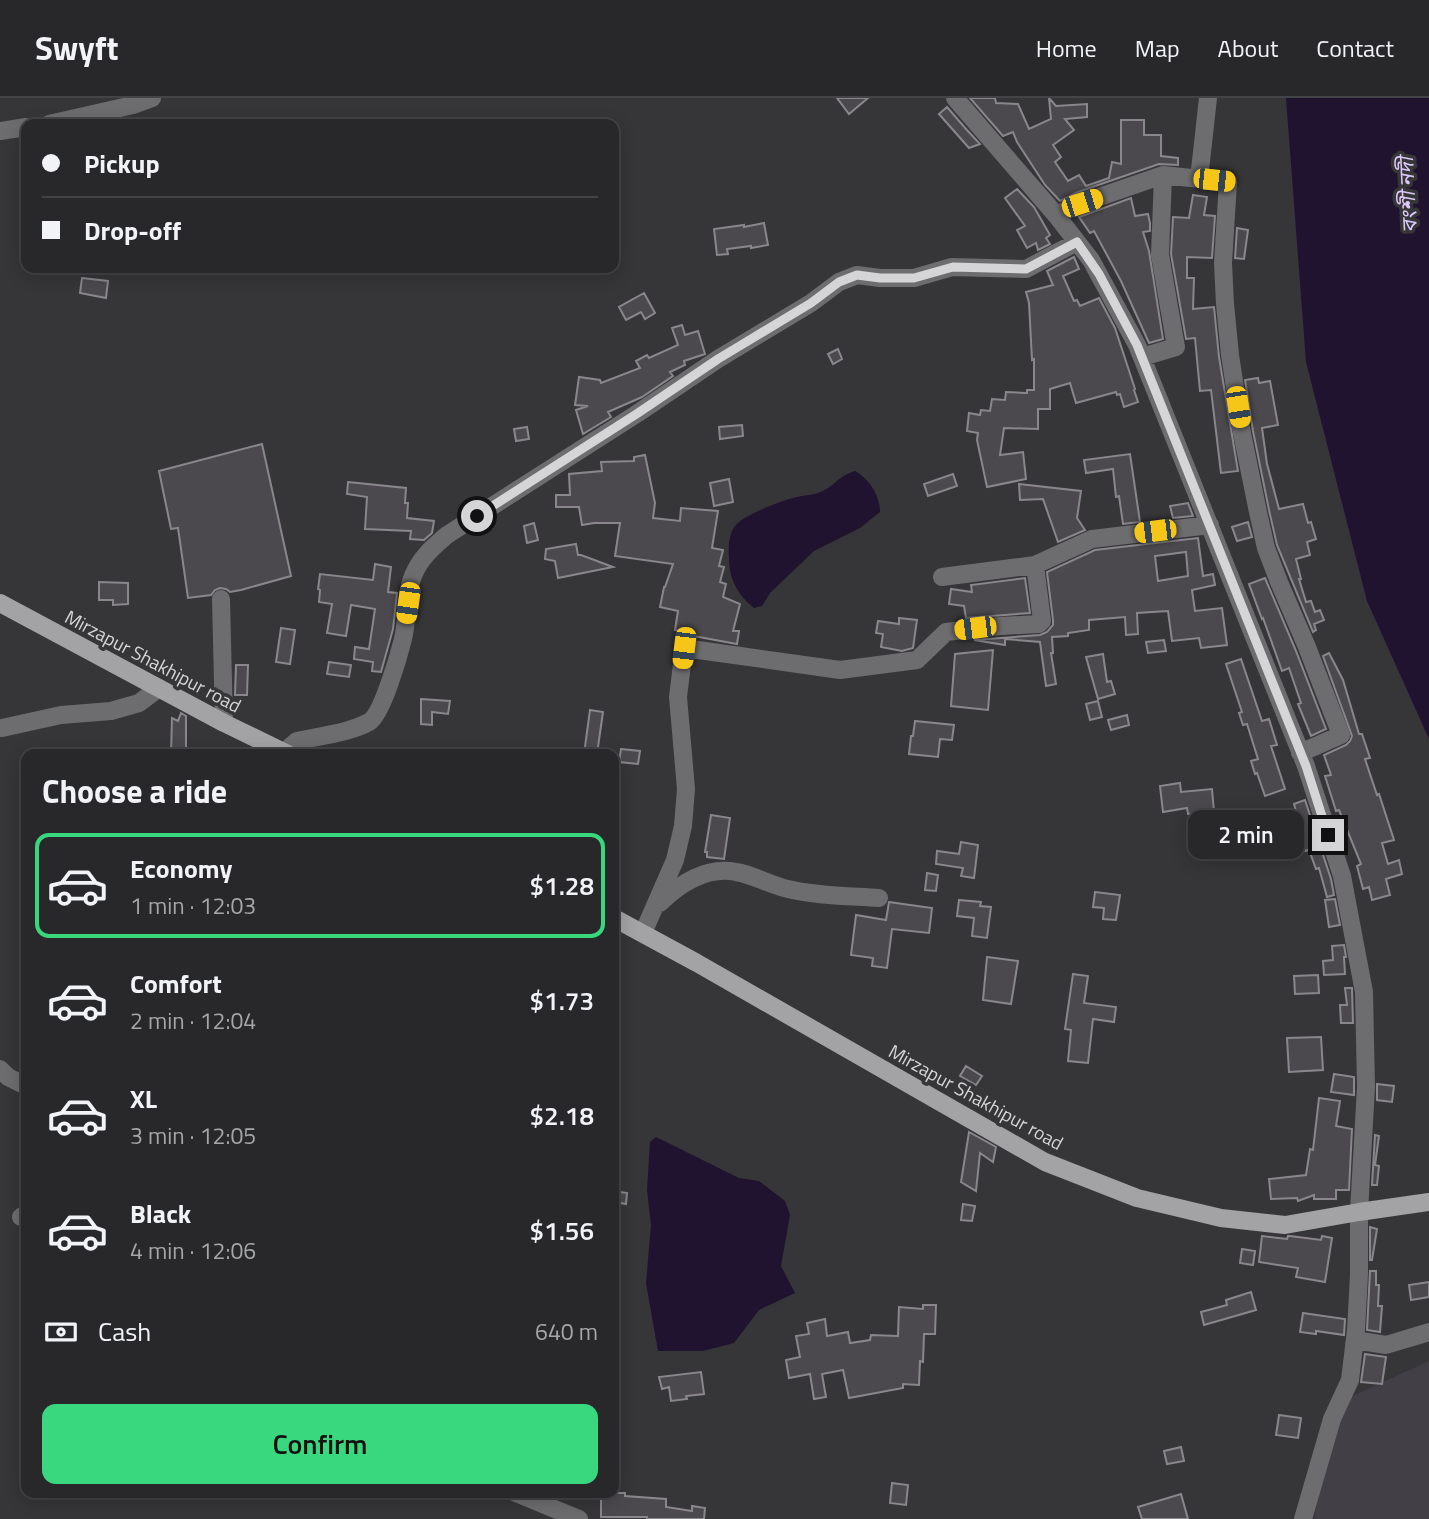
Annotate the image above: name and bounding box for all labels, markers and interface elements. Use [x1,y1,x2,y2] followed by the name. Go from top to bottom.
[35,23,119,73] text: Swyft
[1036,30,1097,66] text: Home
[1135,30,1180,66] text: Map
[1218,30,1278,66] text: About
[1316,30,1394,66] text: Contact
[84,144,160,183] text: Pickup
[1389,152,1425,234] water label: বংশী নদী
[1193,167,1236,193] car
[1059,187,1106,219] car
[84,211,181,250] text: Drop-off
[1225,385,1252,429] car
[461,500,493,532] route start
[1133,518,1178,544] car
[395,581,422,625] car
[60,602,247,719] street label: Mirzapur Shakhipur road
[953,615,998,641] car
[672,626,697,670] car
[42,767,227,815] text: Choose a ride
[1188,810,1304,860] callout: 2 min
[1218,817,1274,852] text: 2 min
[1312,819,1344,851] route end
[130,849,232,888] text: Economy
[46,854,109,917] icon: car
[530,866,594,905] text: $1.28
[130,888,256,923] text: 1 min · 12:03
[130,964,222,1003] text: Comfort
[46,969,109,1032] icon: car
[530,981,594,1020] text: $1.73
[130,1003,256,1038] text: 2 min · 12:04
[883,1036,1069,1157] street label: Mirzapur Shakhipur road
[130,1079,157,1118] text: XL
[46,1084,109,1147] icon: car
[530,1096,594,1135] text: $2.18
[130,1118,256,1153] text: 3 min · 12:05
[130,1194,191,1233] text: Black
[46,1199,109,1262] icon: car
[530,1211,594,1250] text: $1.56
[130,1233,256,1268] text: 4 min · 12:06
[98,1312,151,1351] text: Cash
[42,1313,80,1351] icon: cash
[535,1314,598,1349] text: 640 m
[42,1404,598,1484] button: Confirm

